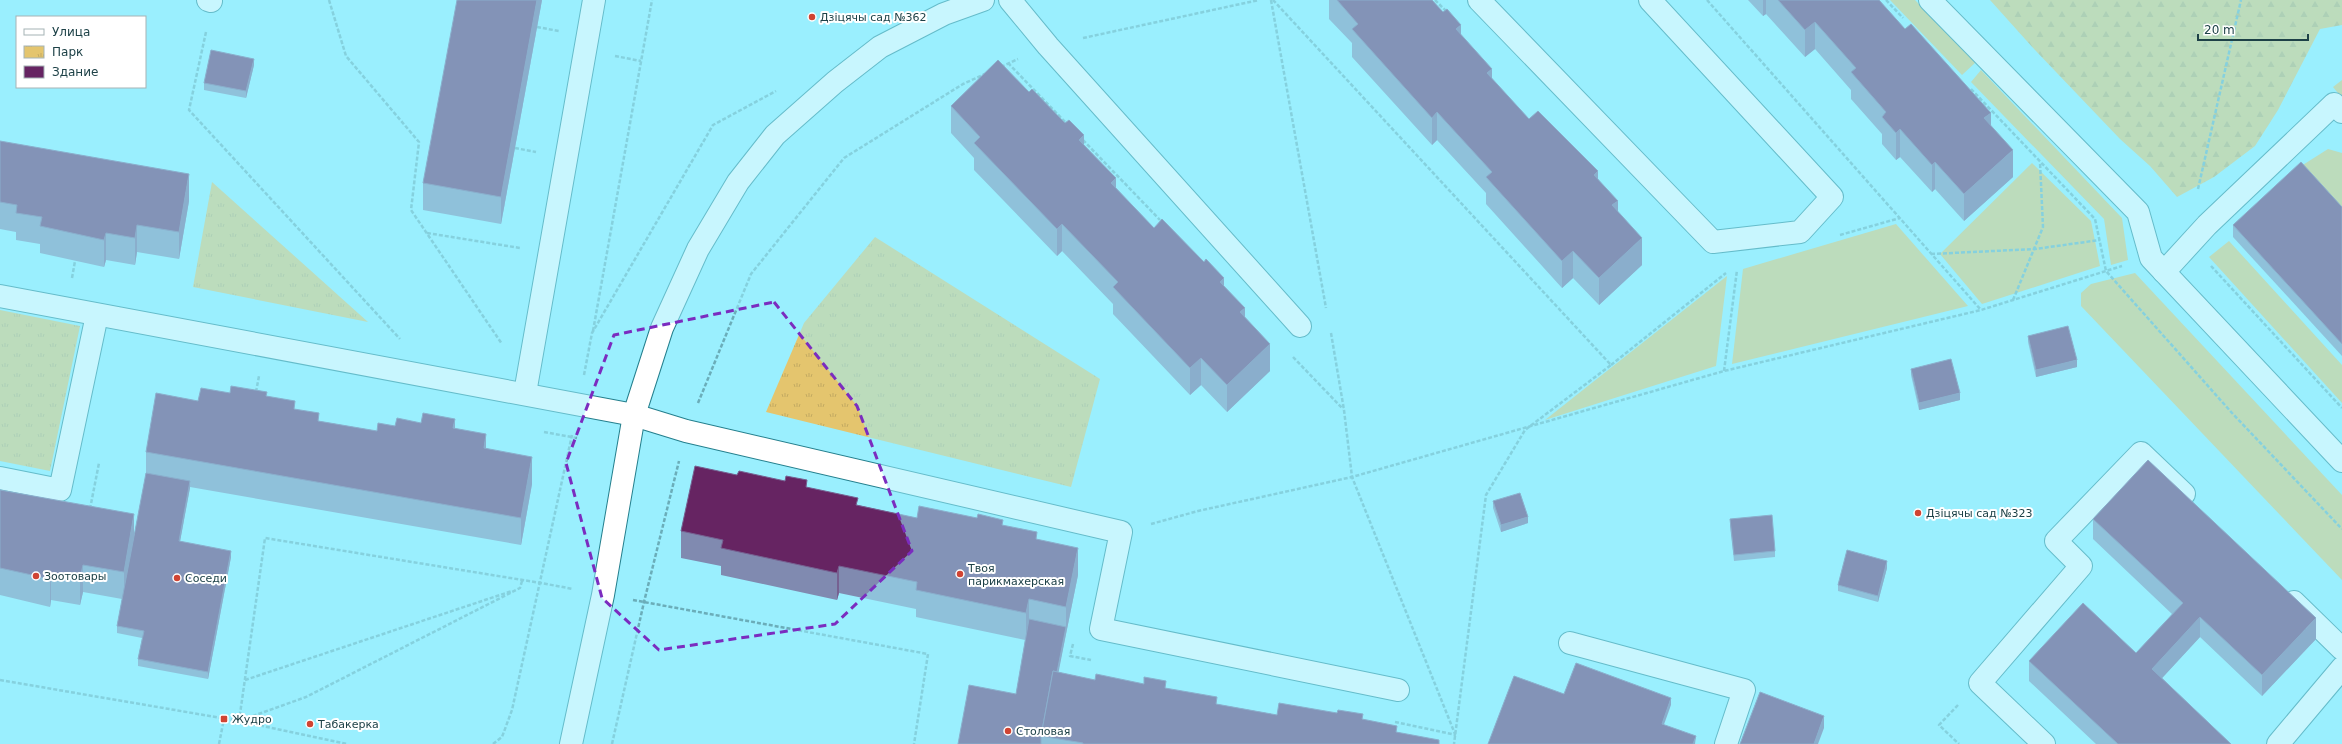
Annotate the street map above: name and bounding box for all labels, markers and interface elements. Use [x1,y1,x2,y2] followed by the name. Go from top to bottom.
[820,11,927,24] place label: Дзіцячы сад №362
[807,12,817,22] marker: Дзіцячы сад №362
[16,16,146,88] legend
[2198,16,2308,42] scale bar
[2204,23,2235,37] text: 20 m
[52,25,90,39] text: Улица
[52,45,83,59] text: Парк
[52,65,98,79] text: Здание
[1926,507,2033,520] place label: Дзіцячы сад №323
[1913,508,1923,518] marker: Дзіцячы сад №323
[967,562,1064,588] place label: Твоя парикмахерская
[955,569,965,579] marker: Твоя парикмахерская
[44,570,107,583] place label: Зоотовары
[31,571,41,581] marker: Зоотовары
[185,572,227,585] place label: Соседи
[172,573,182,583] marker: Соседи
[232,713,272,726] place label: Жудро
[219,714,229,724] marker: Жудро
[317,718,379,731] place label: Табакерка
[305,719,315,729] marker: Табакерка
[1016,725,1070,738] place label: Столовая
[1003,726,1013,736] marker: Столовая

